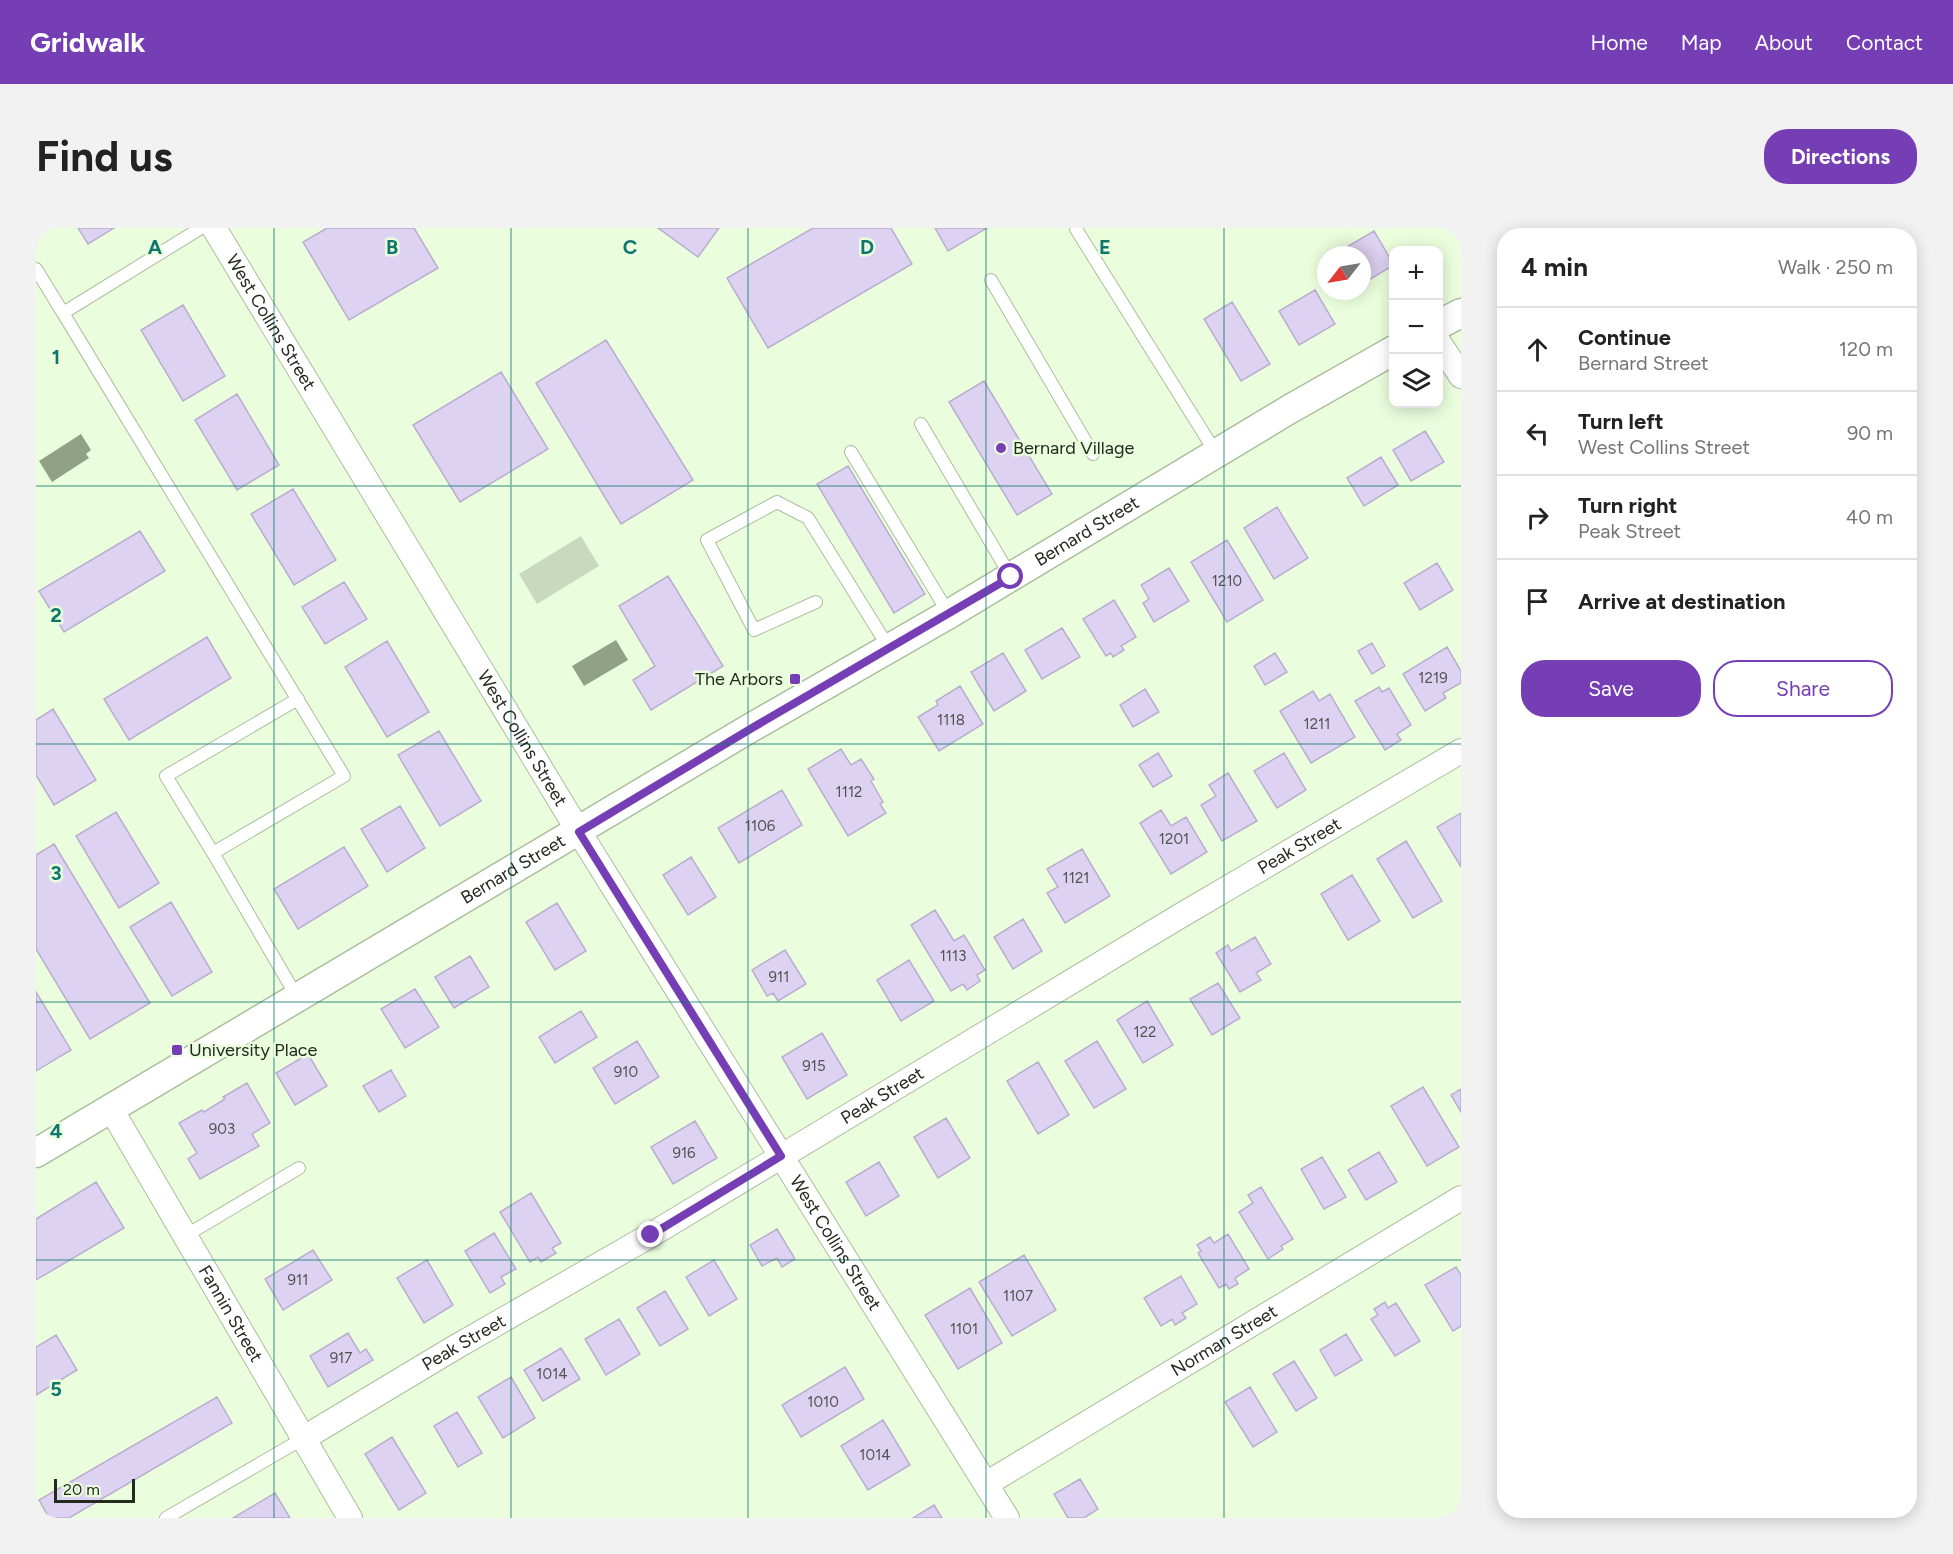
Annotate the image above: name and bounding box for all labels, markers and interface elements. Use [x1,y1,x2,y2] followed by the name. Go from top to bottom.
[30,25,145,59] text: Gridwalk
[1591,30,1648,55] text: Home
[1681,30,1722,55] text: Map
[1755,30,1813,55] text: About
[1846,30,1923,55] text: Contact
[1764,129,1917,184] button: Directions
[36,131,173,182] text: Find us
[148,235,163,259] text: A
[386,235,398,259] text: B
[623,235,637,259] text: C
[860,235,874,259] text: D
[1099,235,1111,259] text: E
[1317,246,1371,300] north arrow
[1389,246,1443,408] map controls
[1389,246,1443,300] button: +
[221,250,320,394] street label: West Collins Street
[1521,251,1588,283] text: 4 min
[1778,255,1893,279] text: Walk · 250 m
[1389,300,1443,354] button: −
[1578,324,1671,351] text: Continue
[1521,333,1554,366] icon: ahead
[1839,337,1893,361] text: 120 m
[52,345,60,369] text: 1
[1578,351,1709,375] text: Bernard Street
[1389,354,1443,408] button: layers
[1578,408,1664,435] text: Turn left
[1521,417,1554,450] icon: left
[1847,421,1893,445] text: 90 m
[1578,435,1750,459] text: West Collins Street
[1013,437,1135,459] place label: Bernard Village
[994,441,1008,455] marker: Bernard Village
[1031,491,1143,571] street label: Bernard Street
[1578,492,1677,519] text: Turn right
[1521,501,1554,534] icon: right
[1846,505,1893,529] text: 40 m
[1578,519,1681,543] text: Peak Street
[997,563,1023,589] route start
[1212,572,1242,590] house number: 1210
[1521,585,1554,618] icon: arrive
[1578,588,1786,615] text: Arrive at destination
[50,603,62,627] text: 2
[1521,660,1701,717] button: Save
[1713,660,1893,717] button: Share
[473,666,572,810] street label: West Collins Street
[695,668,783,690] place label: The Arbors
[1418,669,1448,687] house number: 1219
[788,672,802,686] marker: The Arbors
[937,711,965,729] house number: 1118
[1304,715,1330,733] house number: 1211
[836,783,862,801] house number: 1112
[1254,813,1345,879] street label: Peak Street
[745,817,776,835] house number: 1106
[457,830,569,909] street label: Bernard Street
[1159,830,1189,848] house number: 1201
[50,861,62,885] text: 3
[1063,869,1089,887] house number: 1121
[940,947,966,965] house number: 1113
[769,968,789,986] house number: 911
[1134,1023,1156,1041] house number: 122
[189,1039,318,1061] place label: University Place
[170,1043,184,1057] marker: University Place
[802,1057,826,1075] house number: 915
[837,1062,928,1129] street label: Peak Street
[614,1063,638,1081] house number: 910
[50,1119,63,1143] text: 4
[209,1120,235,1138] house number: 903
[672,1144,696,1162] house number: 916
[785,1171,886,1315] street label: West Collins Street
[637,1221,663,1247] route end
[194,1261,267,1366] street label: Fannin Street
[288,1271,308,1289] house number: 911
[1003,1287,1033,1305] house number: 1107
[1167,1300,1281,1381] street label: Norman Street
[418,1310,510,1376] street label: Peak Street
[950,1320,978,1338] house number: 1101
[330,1349,352,1367] house number: 917
[536,1365,568,1383] house number: 1014
[50,1377,62,1401] text: 5
[807,1393,839,1411] house number: 1010
[859,1446,891,1464] house number: 1014
[54,1476,135,1504] scale bar
[63,1480,100,1499] text: 20 m

